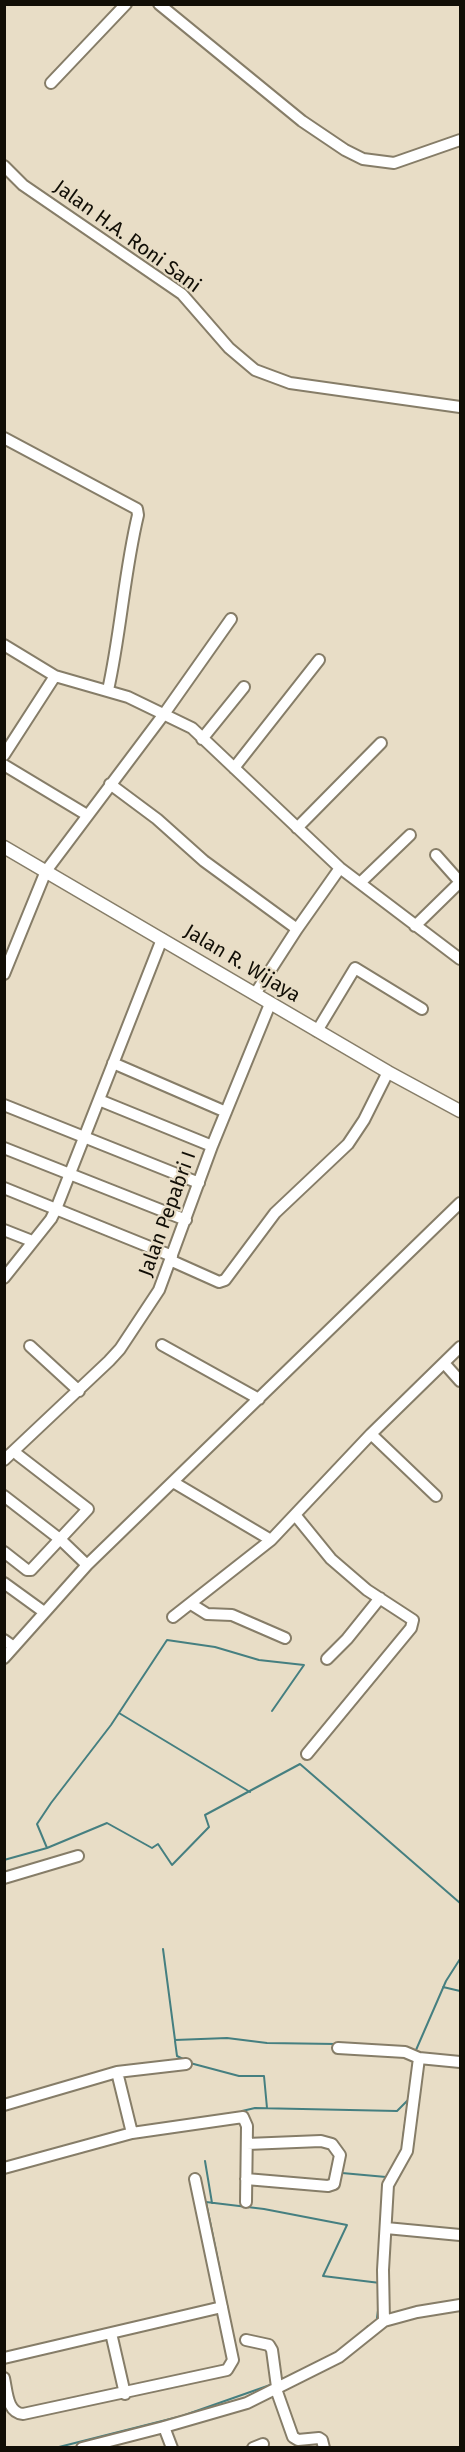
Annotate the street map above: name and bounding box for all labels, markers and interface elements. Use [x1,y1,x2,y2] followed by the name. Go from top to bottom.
[49,176,205,298] street label: Jalan H.A. Roni Sani
[180,920,304,1008] street label: Jalan R. Wijaya
[134,1148,202,1280] street label: Jalan Pepabri I

